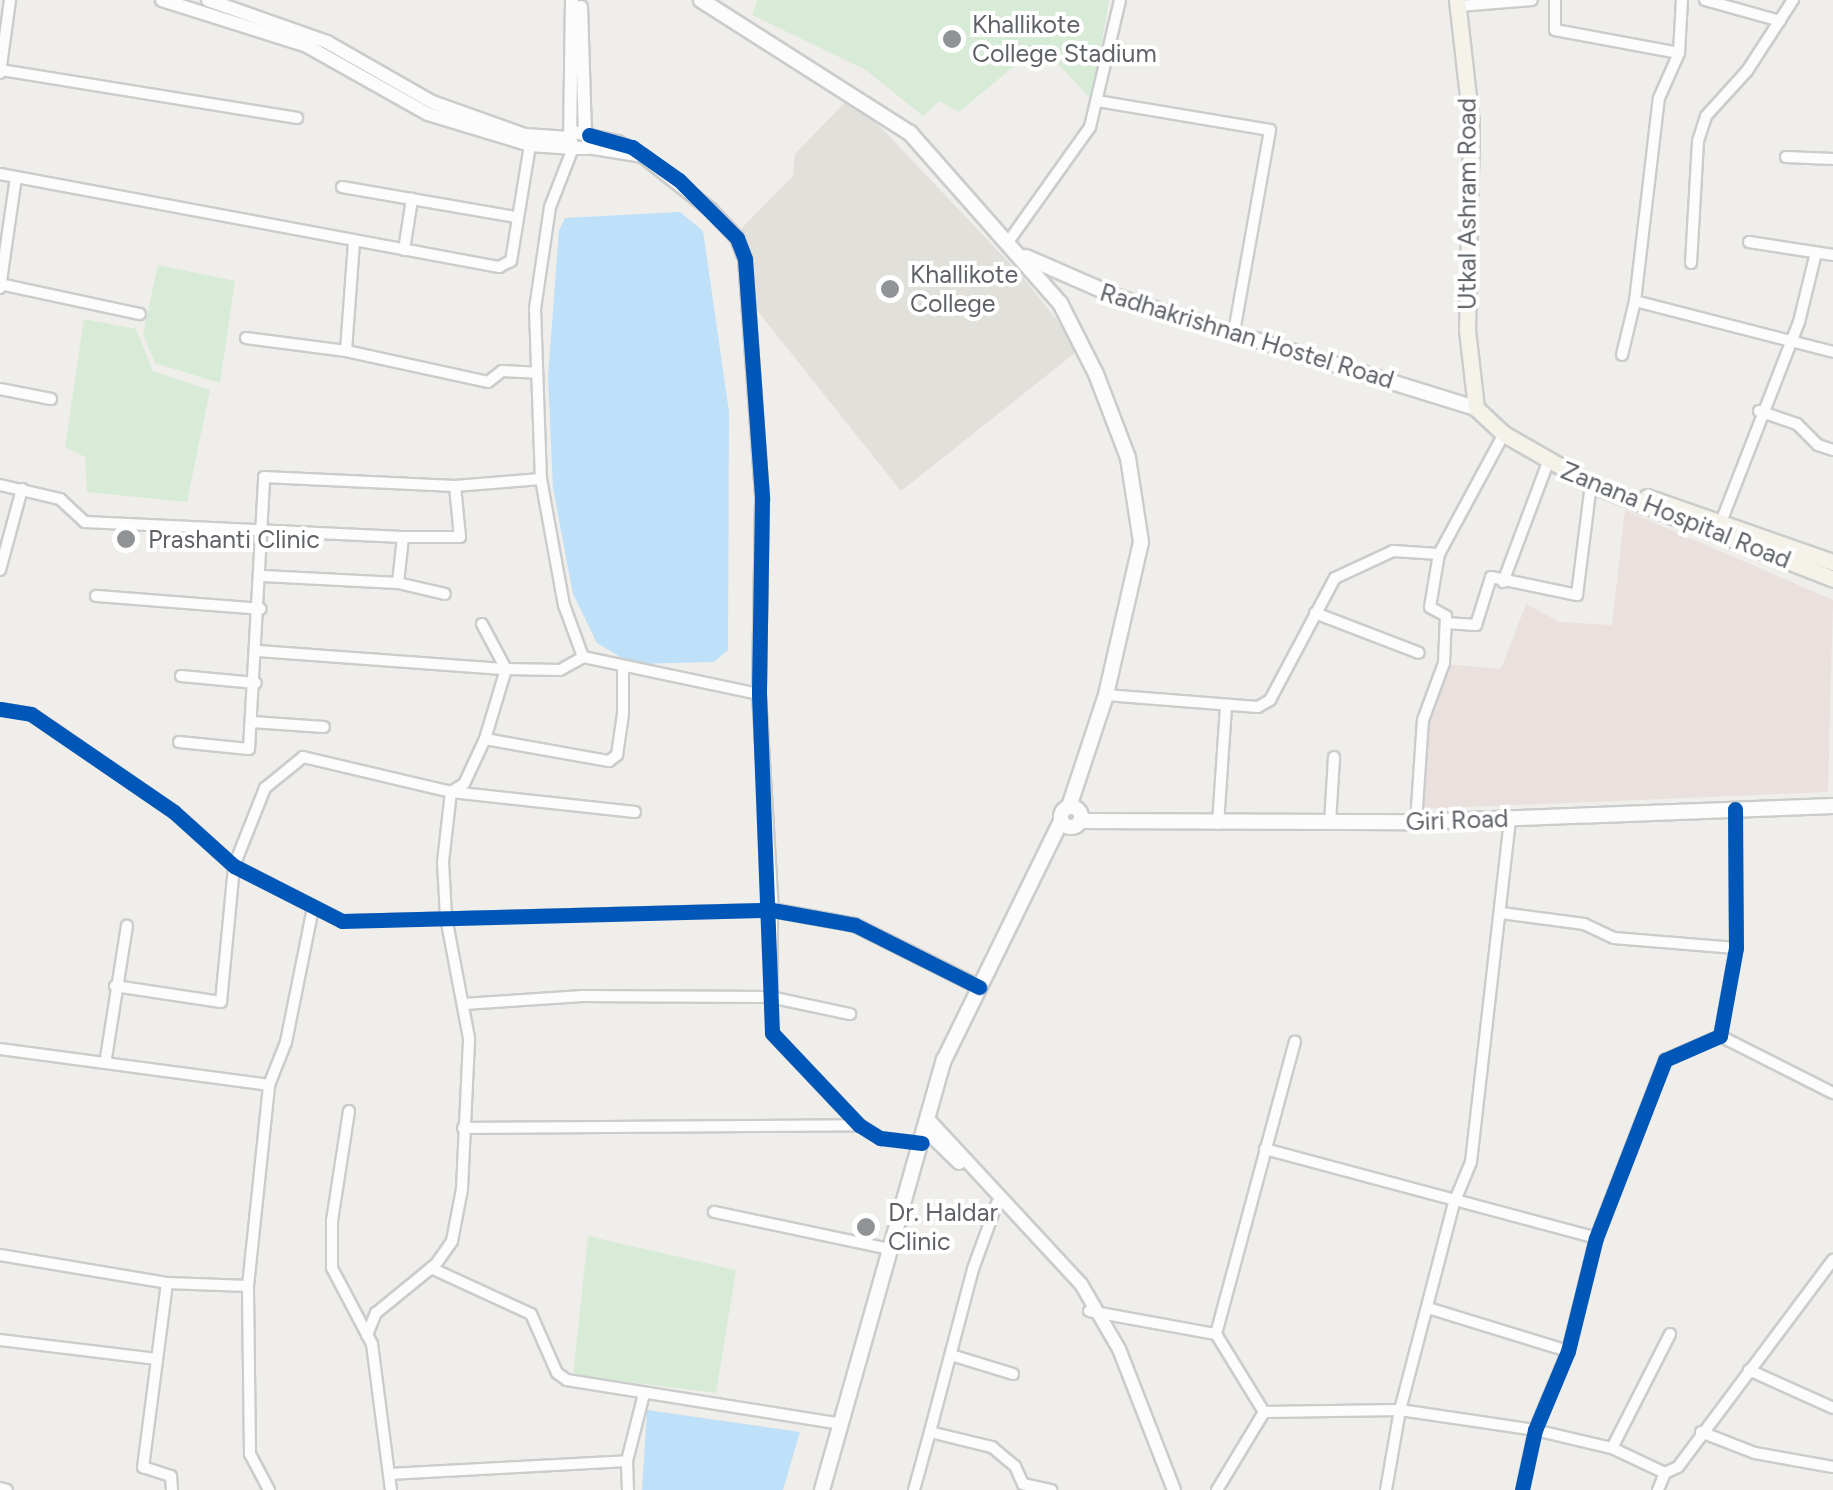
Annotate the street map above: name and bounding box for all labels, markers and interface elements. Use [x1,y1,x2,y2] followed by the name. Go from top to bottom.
[972,10,1157,69] place label: Khallikote College Stadium
[941,28,963,50] marker: Khallikote College Stadium
[1452,98,1482,310] street label: Utkal Ashram Road
[910,260,1018,319] place label: Khallikote College
[1096,277,1398,395] street label: Radhakrishnan Hostel Road
[879,278,901,300] marker: Khallikote College
[1557,455,1795,575] street label: Zanana Hospital Road
[148,524,320,554] place label: Prashanti Clinic
[113,526,139,552] marker: Prashanti Clinic
[1405,803,1509,837] street label: Giri Road
[888,1198,998,1257] place label: Dr. Haldar Clinic
[853,1214,879,1240] marker: Dr. Haldar Clinic

